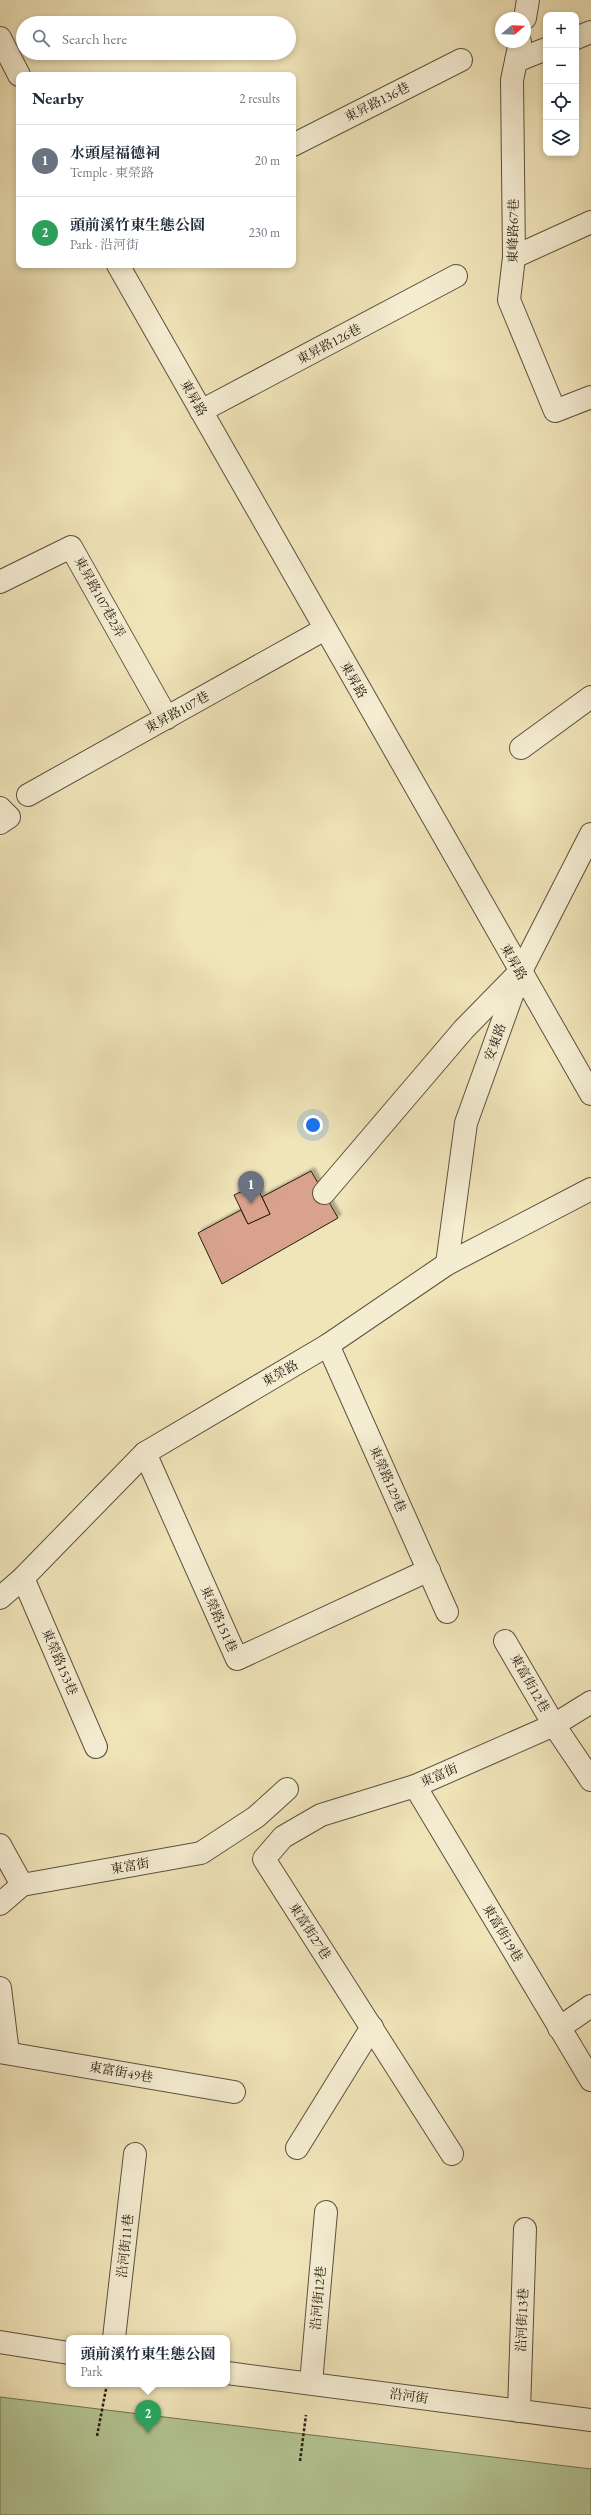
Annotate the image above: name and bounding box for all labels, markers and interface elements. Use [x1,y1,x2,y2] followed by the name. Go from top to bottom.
[495,12,531,48] north arrow
[543,12,579,156] map controls
[543,12,579,48] button: +
[16,16,296,60] search box
[30,27,52,49] icon: search
[62,29,127,48] text: Search here
[543,48,579,84] button: −
[342,78,412,126] street label: 東昇路136巷
[543,84,579,120] button: locate
[32,87,84,109] text: Nearby
[239,90,280,107] text: 2 results
[543,120,579,156] button: layers
[70,143,160,162] text: 水頭屋福德祠
[42,152,48,169] text: 1
[255,152,280,169] text: 20 m
[70,164,154,181] text: Temple · 東榮路
[504,199,522,263] street label: 東峰路67巷
[70,215,205,234] text: 頭前溪竹東生態公園
[42,224,48,241] text: 2
[249,224,280,241] text: 230 m
[70,236,139,253] text: Park · 沿河街
[294,320,364,368] street label: 東昇路126巷
[177,377,211,419] street label: 東昇路
[71,554,129,640] street label: 東昇路107巷2弄
[337,659,371,701] street label: 東昇路
[142,687,212,737] street label: 東昇路107巷
[497,941,531,983] street label: 東昇路
[480,1021,510,1063] street label: 安東路
[303,1115,323,1135] your location
[238,1171,264,1204] pin: 1
[259,1356,301,1390] street label: 東榮路
[366,1443,410,1515] street label: 東榮路129巷
[197,1583,241,1655] street label: 東榮路151巷
[38,1626,82,1698] street label: 東榮路153巷
[507,1651,553,1715] street label: 東富街12巷
[418,1760,460,1790] street label: 東富街
[109,1854,151,1878] street label: 東富街
[285,1899,335,1963] street label: 東富街27巷
[479,1901,527,1965] street label: 東富街19巷
[88,2058,154,2086] street label: 東富街49巷
[113,2213,137,2279] street label: 沿河街11巷
[307,2265,329,2331] street label: 沿河街12巷
[512,2287,532,2353] street label: 沿河街13巷
[66,2335,230,2387] popup
[80,2344,216,2363] text: 頭前溪竹東生態公園
[80,2363,103,2380] text: Park
[388,2385,430,2407] street label: 沿河街
[135,2400,161,2433] pin: 2

